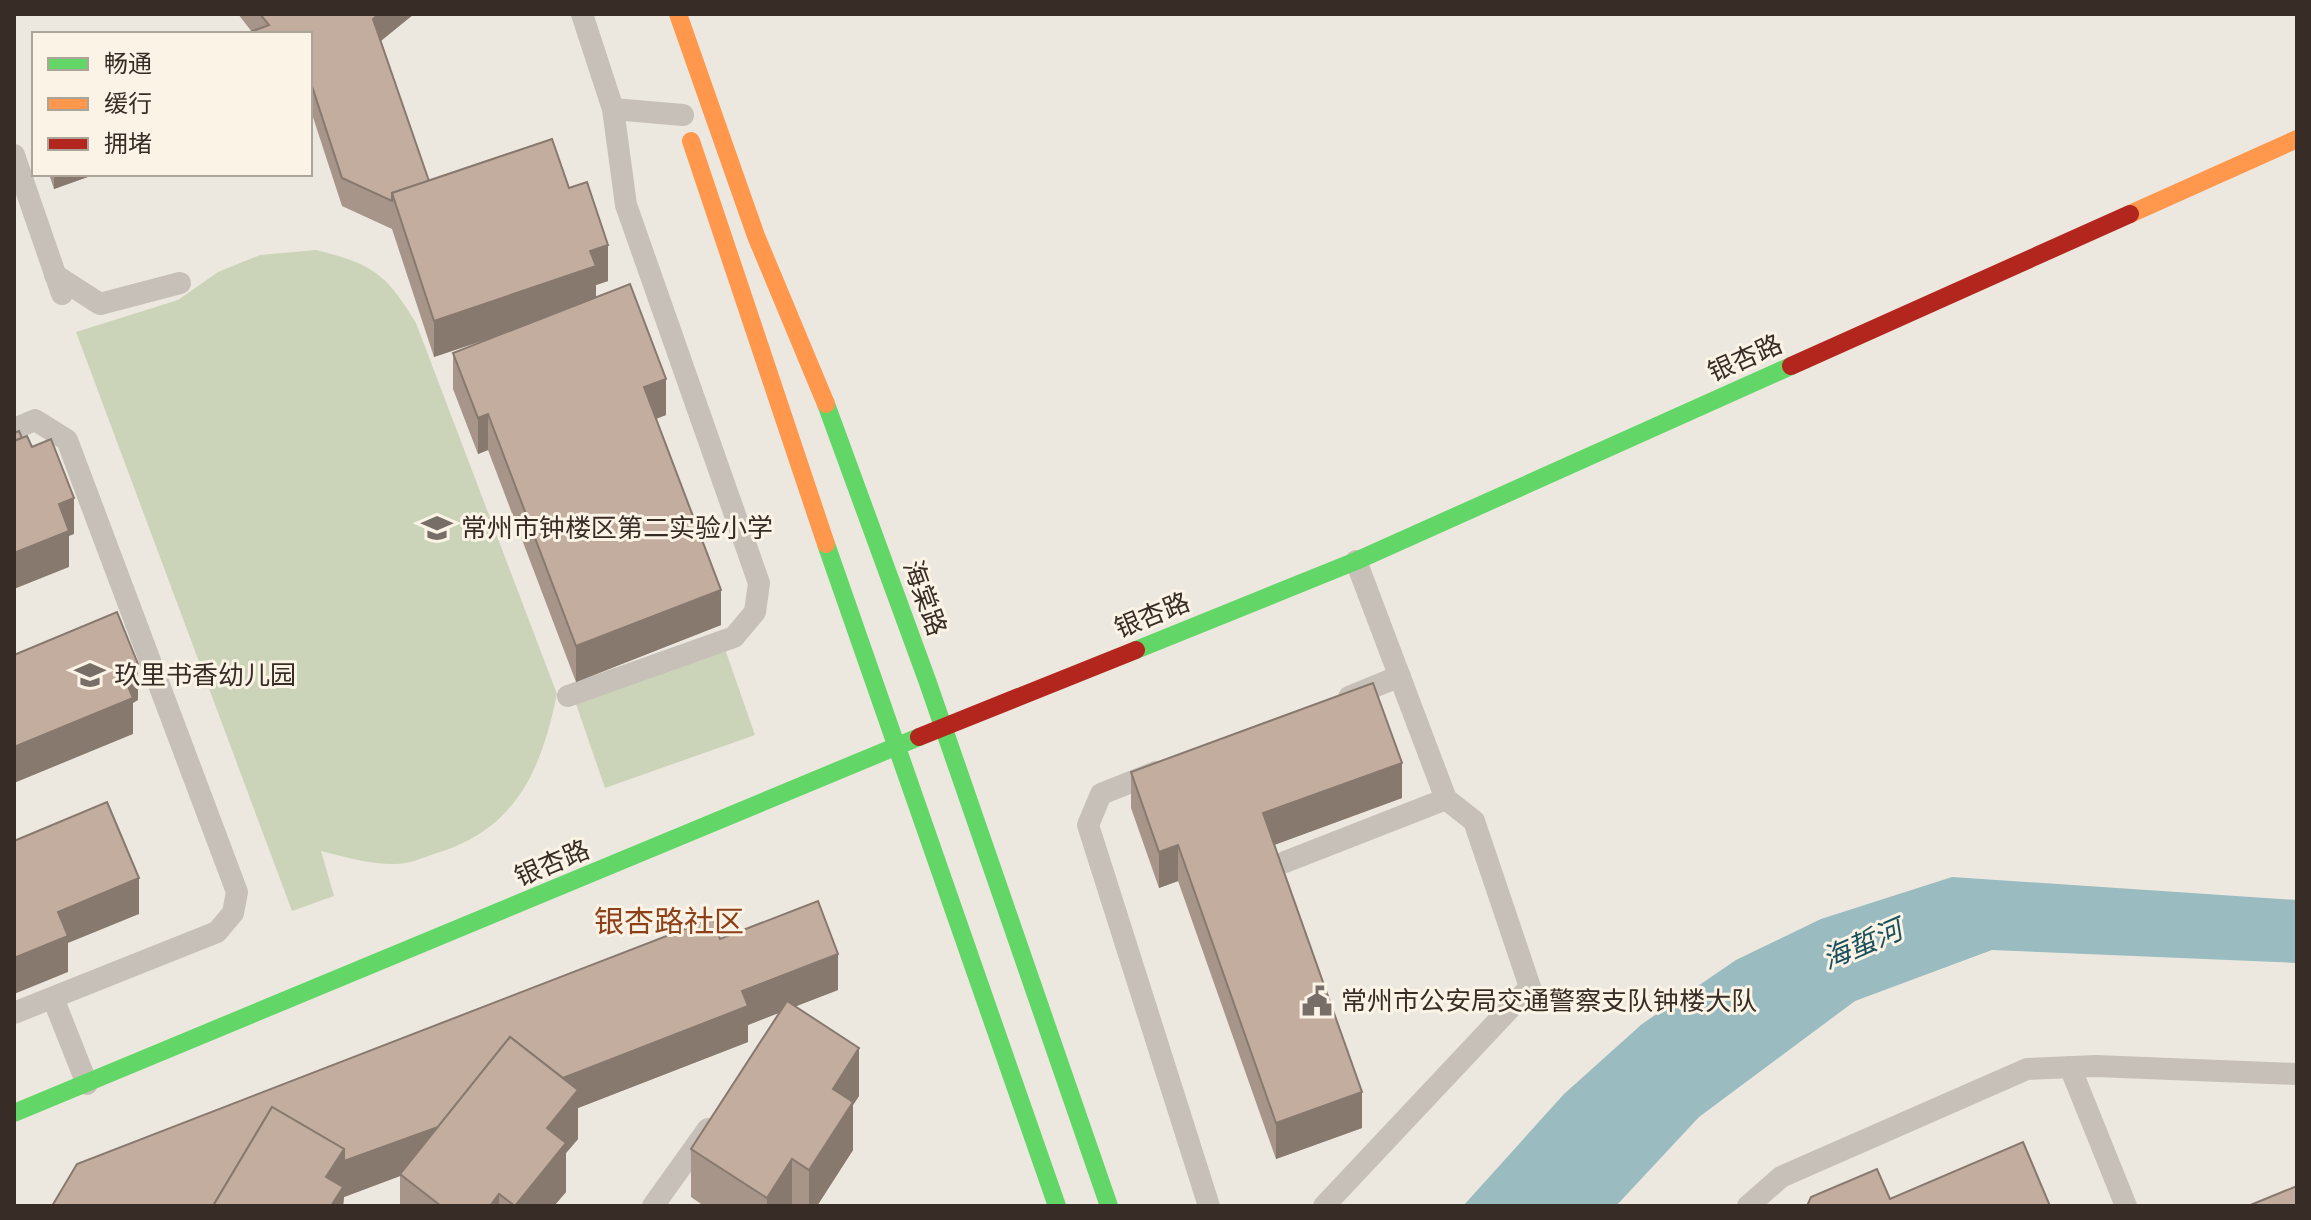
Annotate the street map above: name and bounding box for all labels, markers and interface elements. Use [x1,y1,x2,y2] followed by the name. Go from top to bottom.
[32,32,312,176] legend
[104,46,152,79] text: 畅通
[104,86,152,119] text: 缓行
[104,126,152,159] text: 拥堵
[1702,325,1788,389] street label: 银杏路
[461,509,773,545] place label: 常州市钟楼区第二实验小学
[420,511,454,545] school or university icon: 常州市钟楼区第二实验小学
[896,555,956,640] street label: 海棠路
[1109,583,1195,645] street label: 银杏路
[114,656,296,692] place label: 玖里书香幼儿园
[73,658,107,692] school or university icon: 玖里书香幼儿园
[509,830,595,894] street label: 银杏路
[594,900,744,941] district label: 银杏路社区
[1816,907,1912,977] water label: 海蜇河
[1341,982,1757,1018] place label: 常州市公安局交通警察支队钟楼大队
[1300,984,1334,1018] public building icon: 常州市公安局交通警察支队钟楼大队

